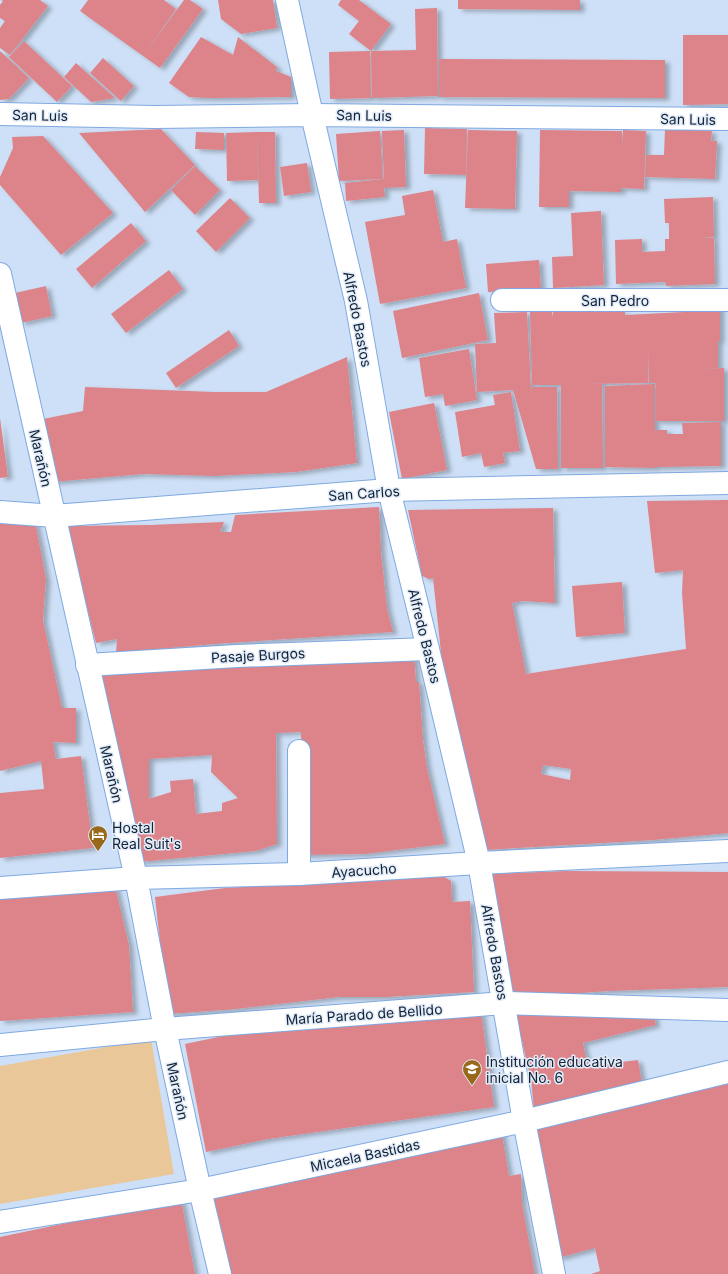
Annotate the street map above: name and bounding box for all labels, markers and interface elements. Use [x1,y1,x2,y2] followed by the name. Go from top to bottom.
[12,106,68,124] street label: San Luis
[336,106,392,124] street label: San Luis
[660,110,716,128] street label: San Luis
[340,270,376,368] street label: Alfredo Bastos
[581,292,649,309] street label: San Pedro
[26,428,56,488] street label: Marañón
[328,482,400,504] street label: San Carlos
[405,587,445,685] street label: Alfredo Bastos
[210,644,306,666] street label: Pasaje Burgos
[97,744,127,804] street label: Marañón
[112,819,181,852] place label: Hostal Real Suit's
[87,824,109,852] hotel icon: Hostal Real Suit's
[331,859,397,881] street label: Ayacucho
[478,903,512,1001] street label: Alfredo Bastos
[285,1000,443,1028] street label: María Parado de Bellido
[486,1053,623,1086] place label: Institución educativa inicial No. 6
[461,1058,483,1086] school or university icon: Institución educativa inicial No. 6
[164,1061,192,1121] street label: Marañón
[309,1135,421,1175] street label: Micaela Bastidas

